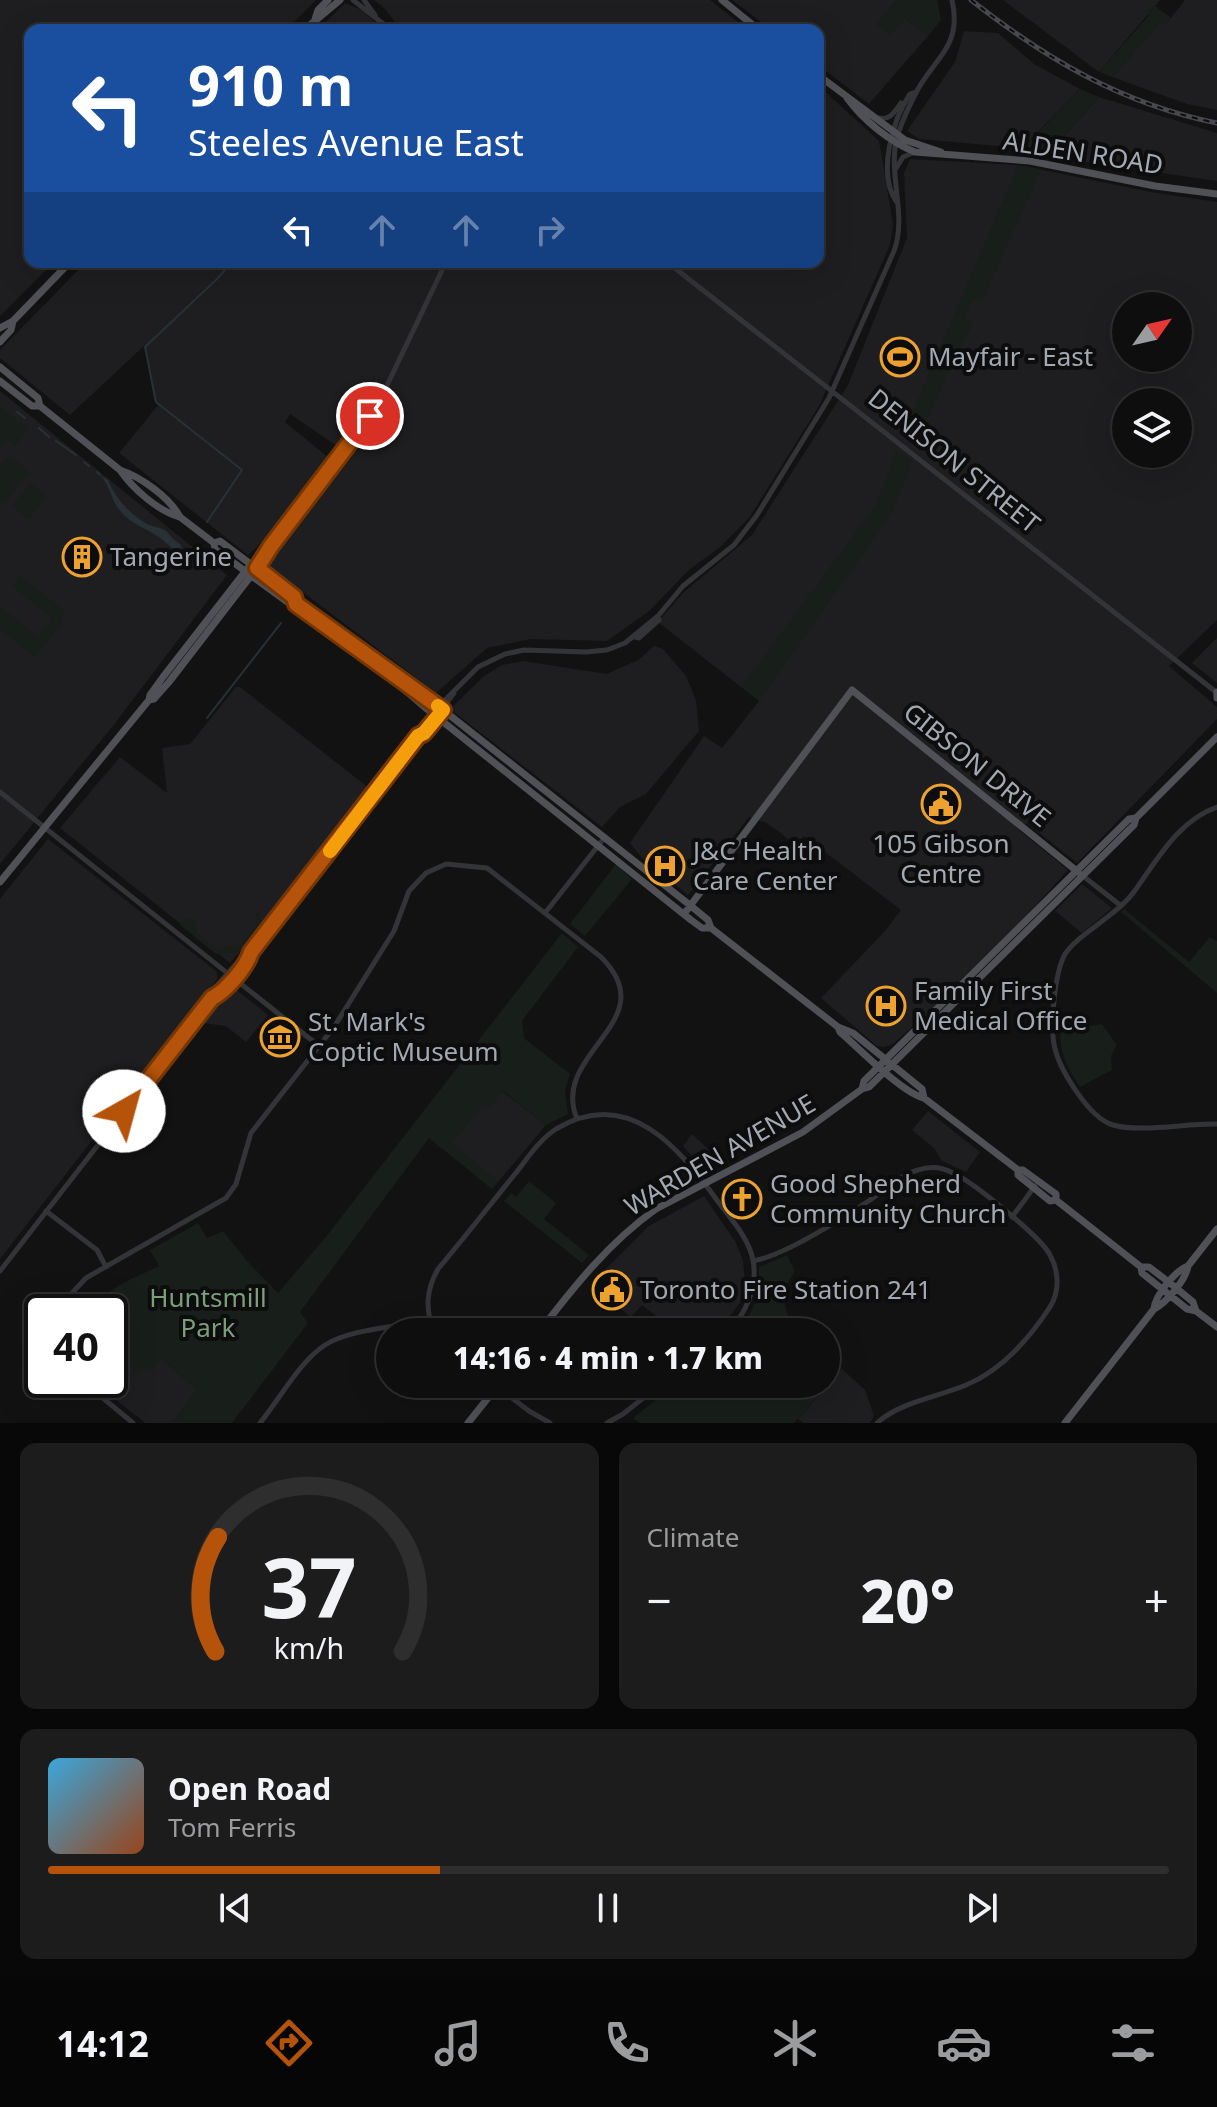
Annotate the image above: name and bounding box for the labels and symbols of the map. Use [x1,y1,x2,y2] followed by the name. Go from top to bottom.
[1000,122,1166,182] street label: ALDEN ROAD
[1112,292,1192,372] north arrow
[879,336,921,378] sports icon: Mayfair - East
[928,338,1093,374] place label: Mayfair - East
[861,380,1049,541] street label: DENISON STREET
[336,382,404,450] pin
[61,536,103,578] building icon: Tangerine
[110,538,232,574] place label: Tangerine
[896,694,1059,835] street label: GIBSON DRIVE
[920,783,962,825] public building icon: 105 Gibson Centre
[872,825,1010,891] place label: 105 Gibson Centre
[690,832,838,898] place label: J&C Health Care Center
[644,845,686,887] hospital icon: J&C Health Care Center
[914,972,1088,1038] place label: Family First Medical Office
[865,985,907,1027] hospital icon: Family First Medical Office
[308,1003,499,1069] place label: St. Mark's Coptic Museum
[259,1016,301,1058] museum icon: St. Mark's Coptic Museum
[82,1069,166,1153] position arrow
[618,1085,821,1223] street label: WARDEN AVENUE
[770,1165,1006,1231] place label: Good Shepherd Community Church
[721,1178,763,1220] church icon: Good Shepherd Community Church
[591,1269,633,1311] public building icon: Toronto Fire Station 241
[640,1271,932,1307] place label: Toronto Fire Station 241
[149,1279,267,1345] park label: Huntsmill Park
[24,1294,128,1398] speed limit sign: 40

